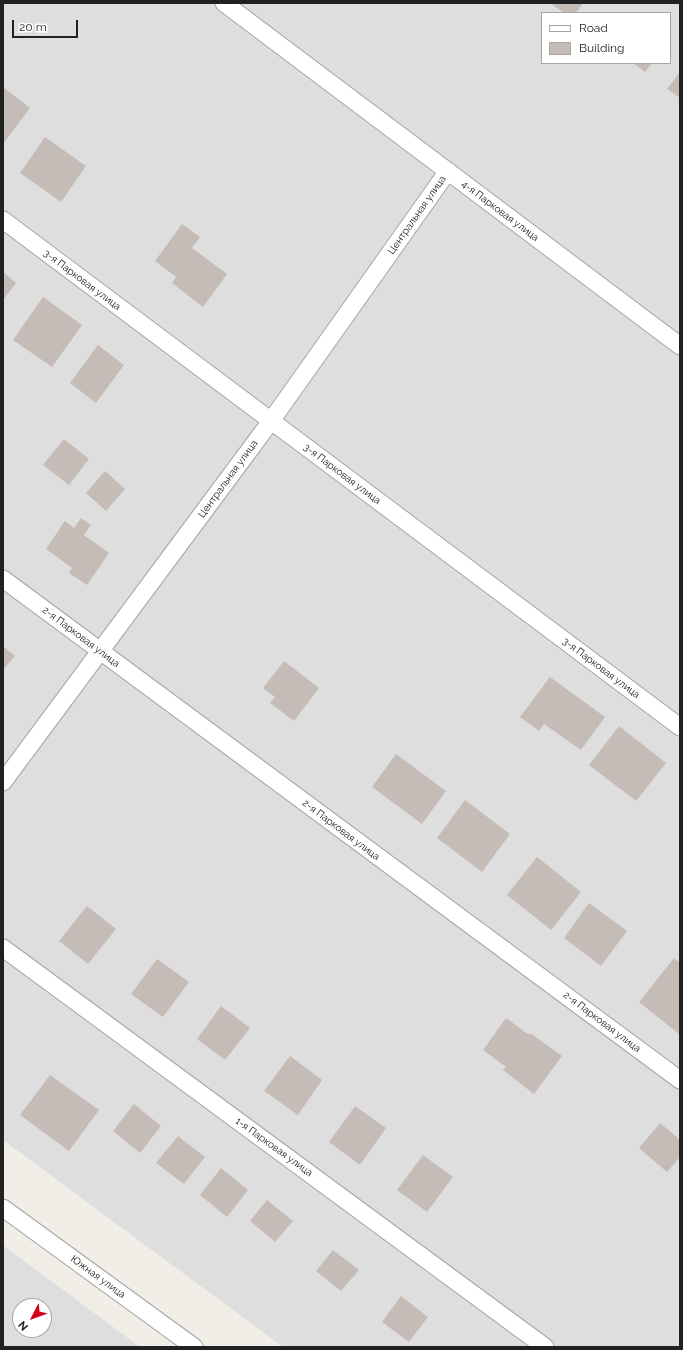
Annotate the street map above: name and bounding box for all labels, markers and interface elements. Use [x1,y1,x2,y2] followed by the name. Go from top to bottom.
[14,12,80,38] scale bar
[541,12,671,64] legend
[19,20,47,34] text: 20 m
[579,21,608,35] text: Road
[579,41,625,55] text: Building
[385,173,449,257] street label: Центральная улица
[459,178,541,244] street label: 4-я Парковая улица
[41,247,123,313] street label: 3-я Парковая улица
[196,438,260,520] street label: Центральная улица
[301,441,383,507] street label: 3-я Парковая улица
[40,604,122,670] street label: 2-я Парковая улица
[560,635,642,701] street label: 3-я Парковая улица
[300,797,382,863] street label: 2-я Парковая улица
[561,989,643,1055] street label: 2-я Парковая улица
[233,1115,315,1179] street label: 1-я Парковая улица
[68,1253,128,1301] street label: Южная улица
[12,1298,52,1338] north arrow
[16,1318,31,1333] text: N

